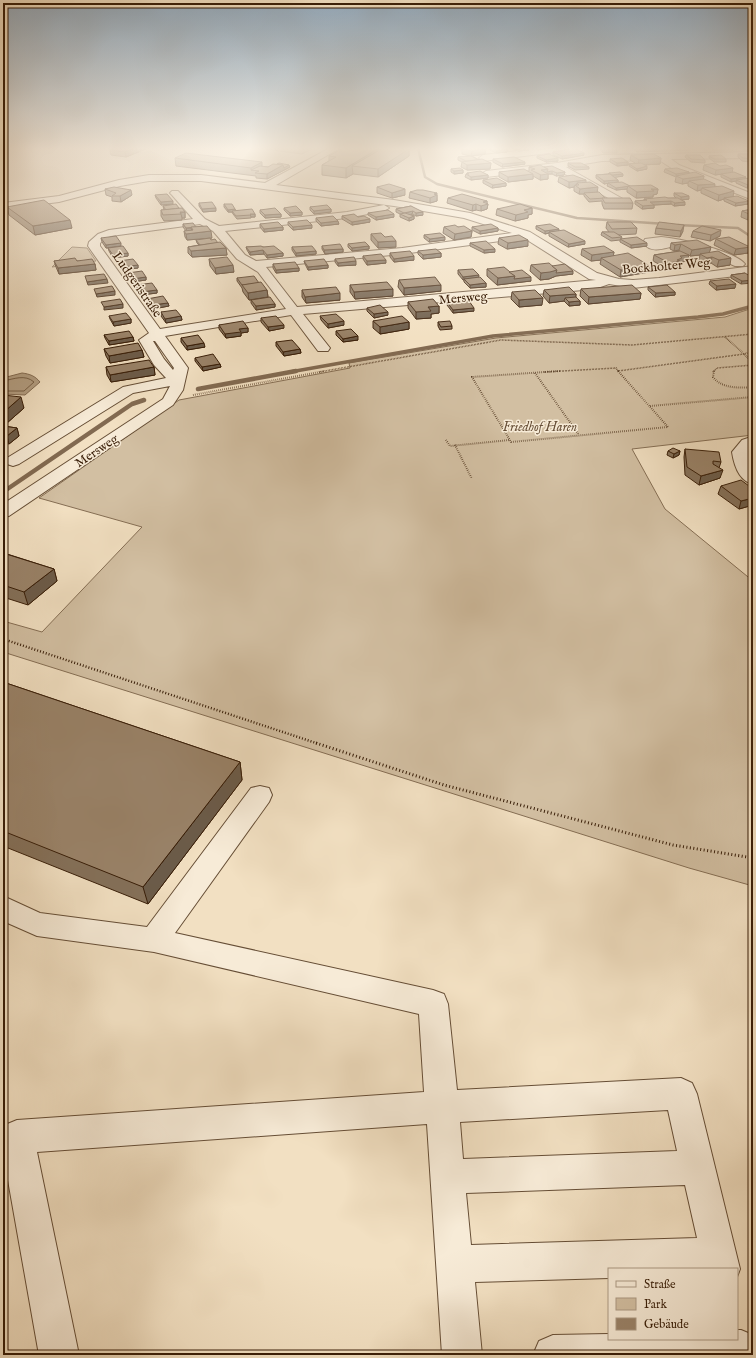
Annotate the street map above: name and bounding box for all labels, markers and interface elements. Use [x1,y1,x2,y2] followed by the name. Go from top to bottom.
[108,249,166,321] street label: Ludgeristraße
[621,254,712,279] street label: Bockholter Weg
[438,288,489,309] street label: Mersweg
[503,419,577,436] park label: Friedhof Haren
[72,430,123,472] street label: Mersweg
[608,1268,738,1340] legend
[644,1277,676,1292] text: Straße
[644,1297,667,1312] text: Park
[644,1317,689,1332] text: Gebäude

